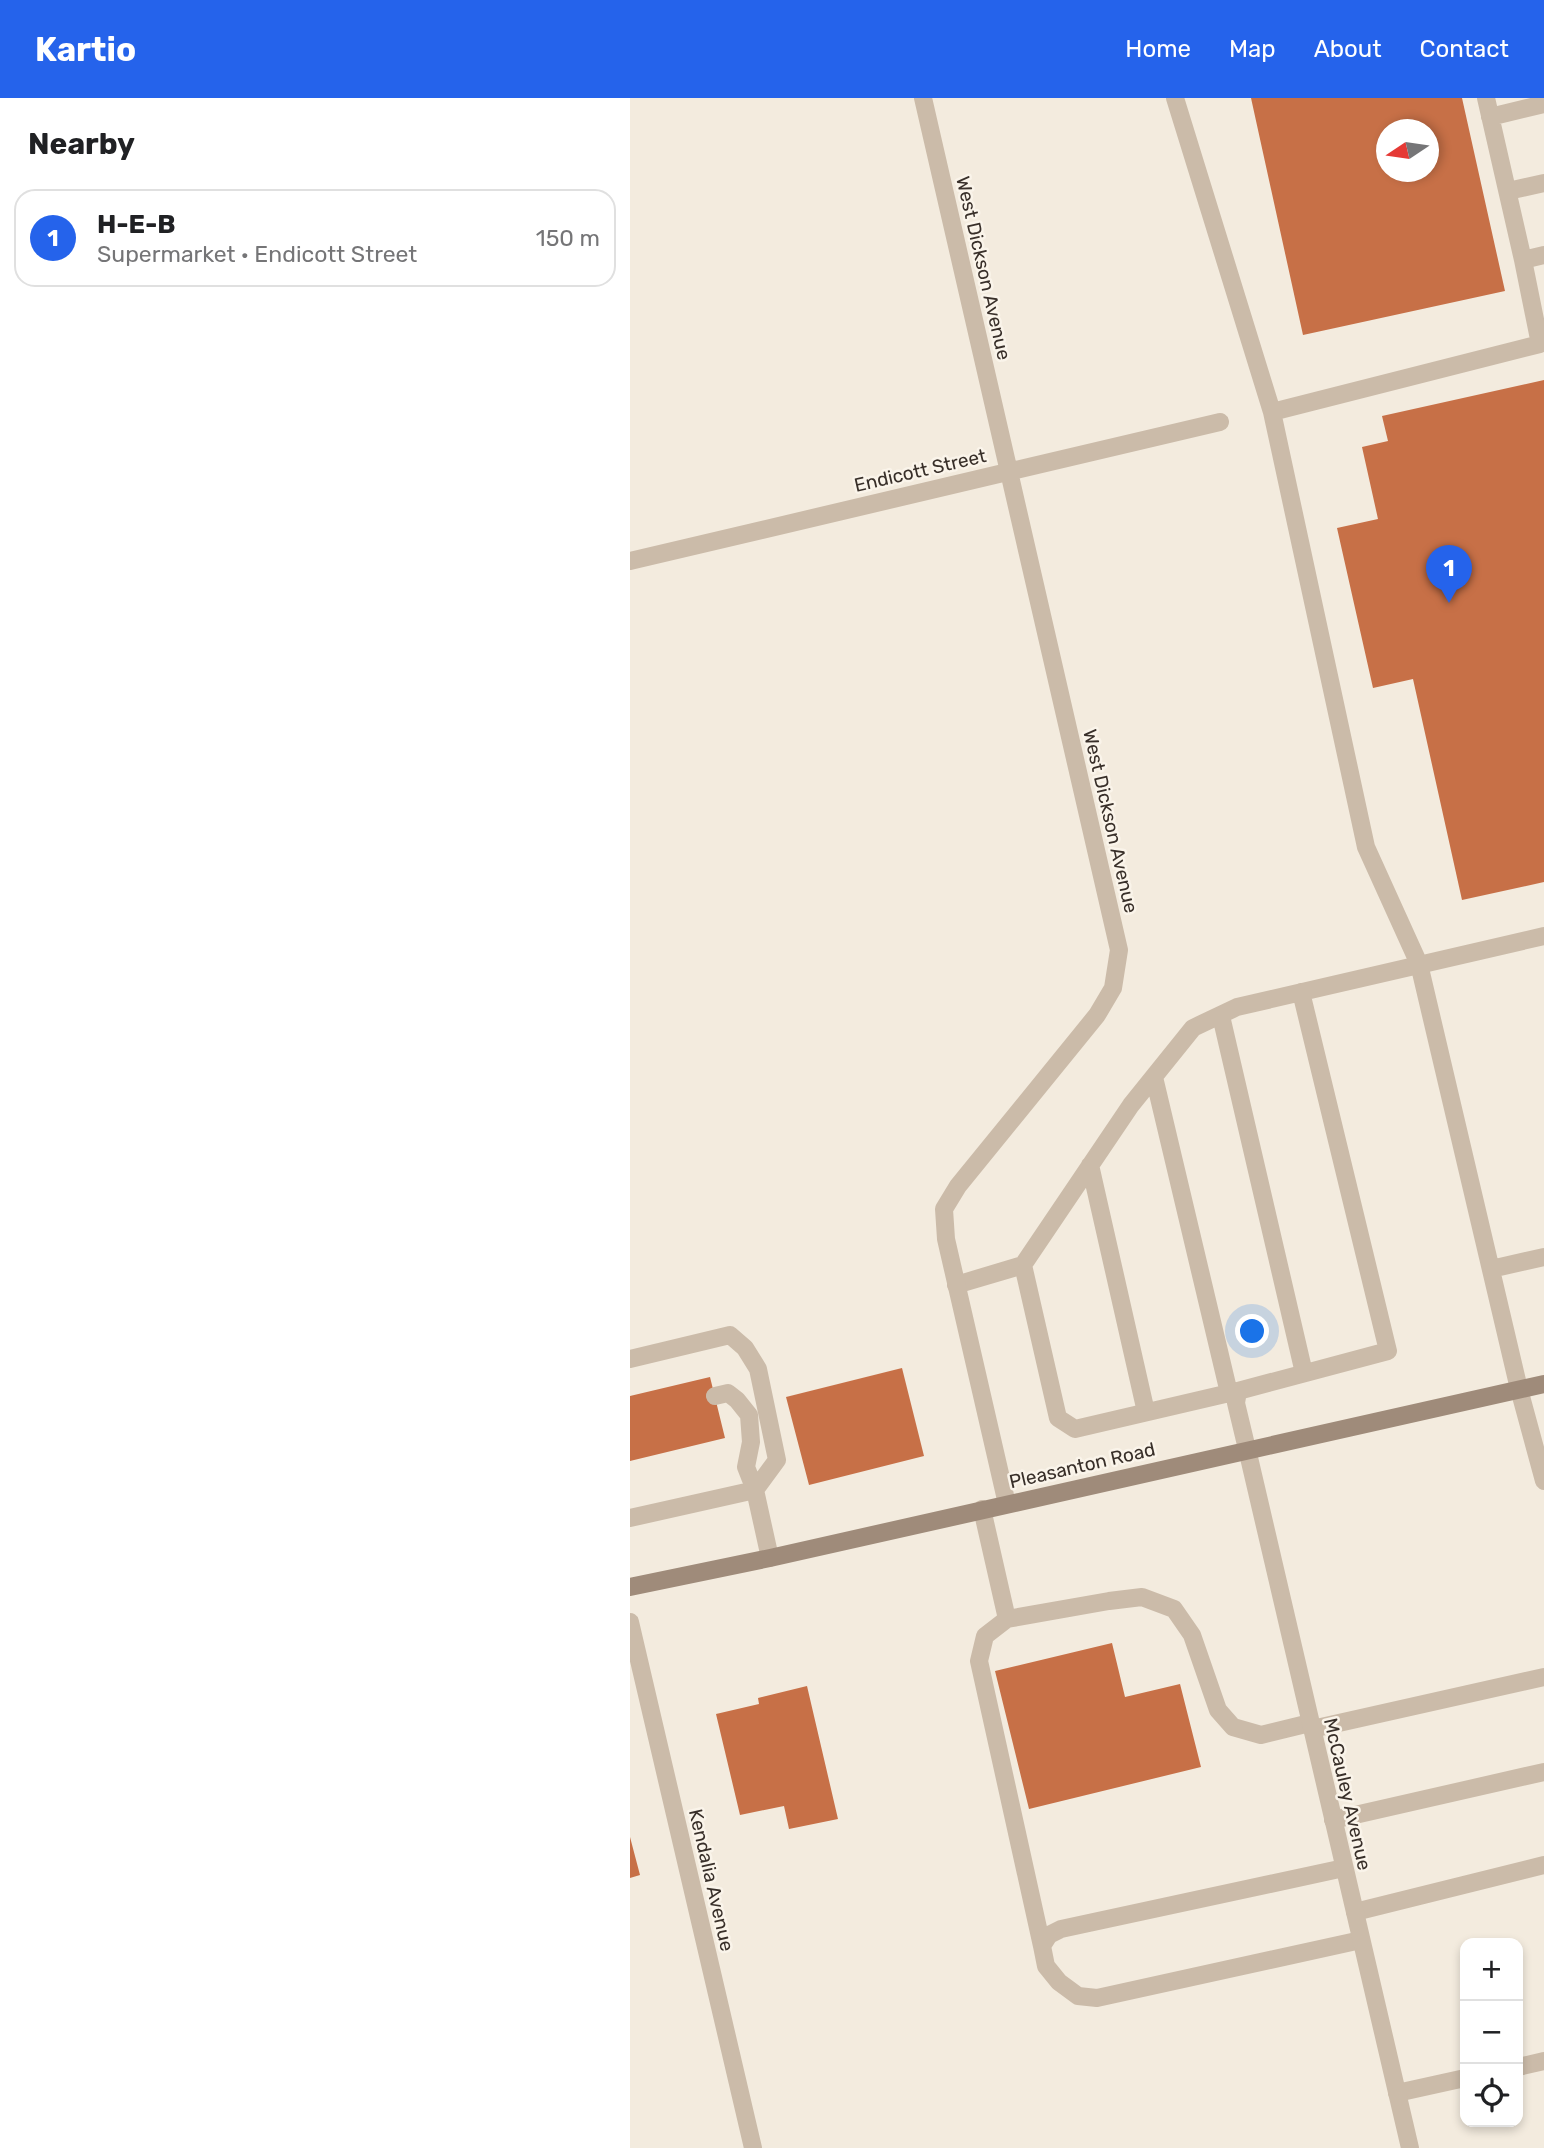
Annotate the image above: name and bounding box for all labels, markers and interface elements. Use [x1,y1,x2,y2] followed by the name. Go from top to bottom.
[35,30,136,69] text: Kartio
[1125,35,1191,63] text: Home
[1229,35,1276,63] text: Map
[1314,35,1382,63] text: About
[1420,35,1509,63] text: Contact
[1376,119,1439,182] north arrow
[28,126,135,162] text: Nearby
[951,174,1016,362] street label: West Dickson Avenue
[97,209,176,240] text: H-E-B
[47,224,59,252] text: 1
[536,224,600,252] text: 150 m
[97,240,417,268] text: Supermarket · Endicott Street
[852,444,989,497] street label: Endicott Street
[1426,545,1472,603] pin: 1
[1078,727,1143,915] street label: West Dickson Avenue
[1235,1314,1269,1348] your location
[1007,1438,1157,1493] street label: Pleasanton Road
[1319,1716,1376,1873] street label: McCauley Avenue
[684,1807,739,1953] street label: Kendalia Avenue
[1460,1938,1523,2127] map controls
[1460,1938,1523,2001] button: +
[1460,2001,1523,2064] button: −
[1460,2064,1523,2127] button: locate

